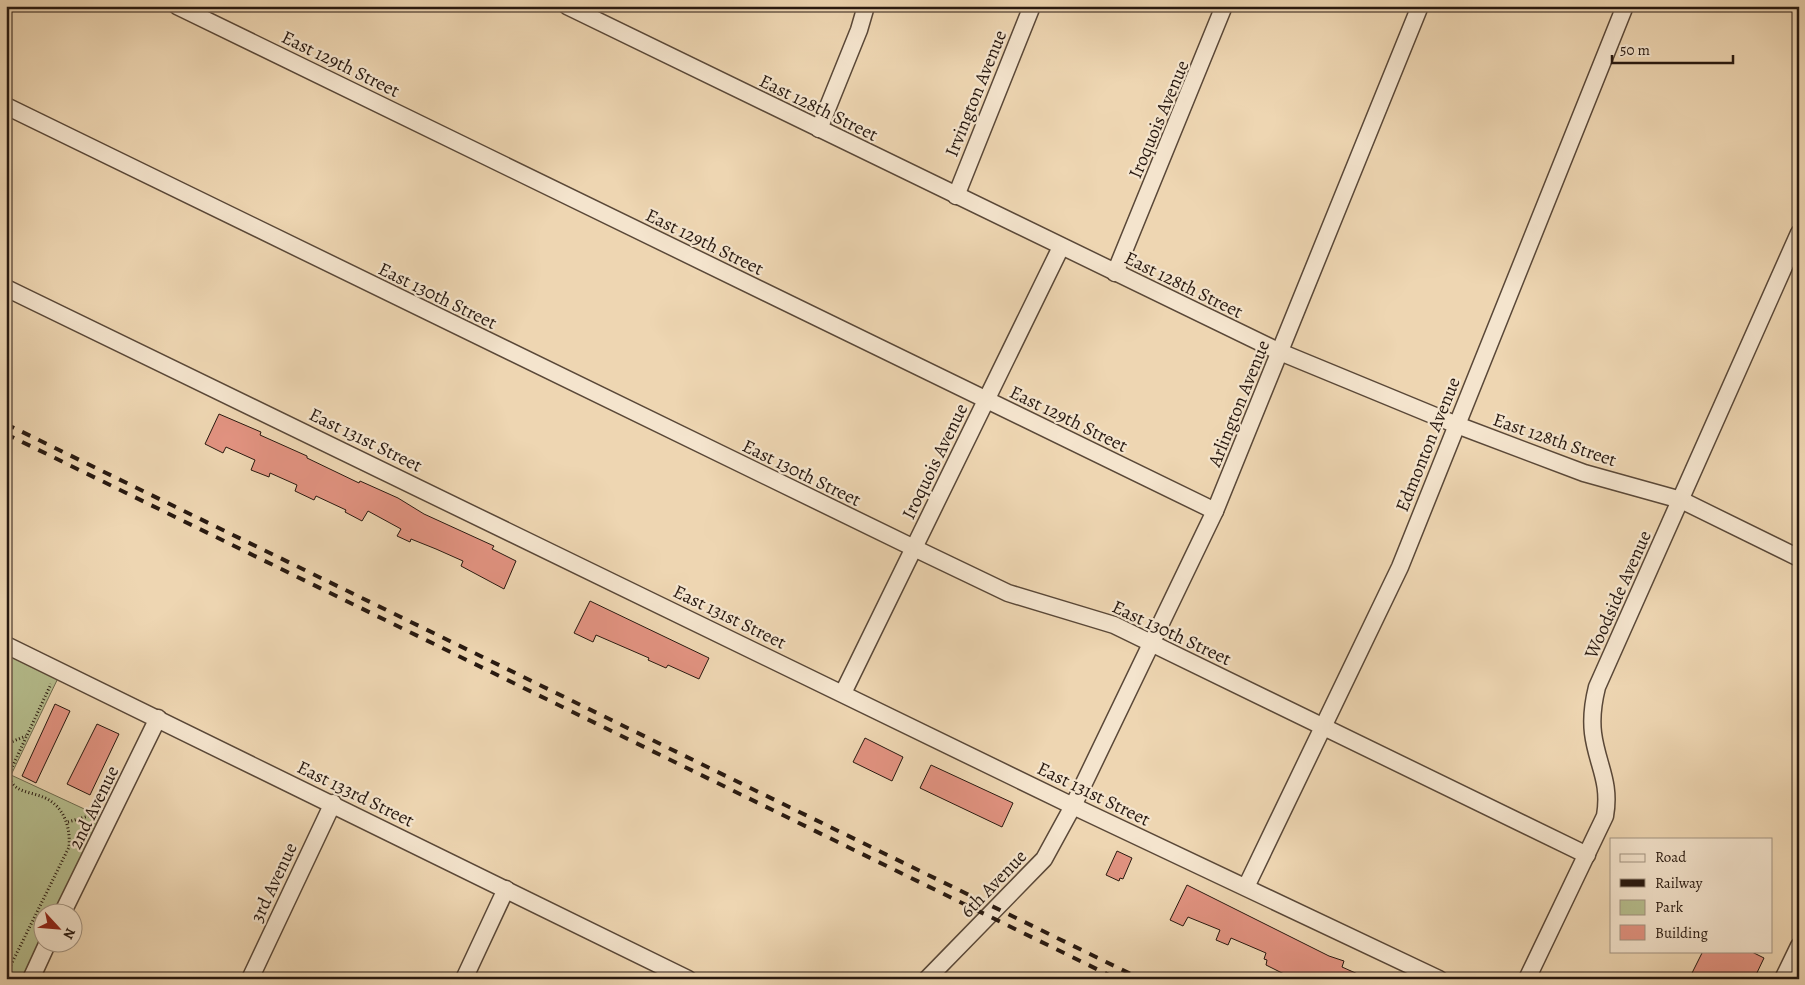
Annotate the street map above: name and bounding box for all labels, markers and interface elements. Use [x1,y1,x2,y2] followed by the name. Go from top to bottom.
[277,24,404,104] street label: East 129th Street
[939,26,1013,161] street label: Irvington Avenue
[1612,32,1734,64] scale bar
[1620,40,1650,60] text: 50 m
[1122,56,1196,183] street label: Iroquois Avenue
[755,68,882,148] street label: East 128th Street
[641,202,768,282] street label: East 129th Street
[1120,245,1247,325] street label: East 128th Street
[374,256,501,336] street label: East 130th Street
[1201,336,1276,471] street label: Arlington Avenue
[1389,373,1467,516] street label: Edmonton Avenue
[1005,379,1132,459] street label: East 129th Street
[896,399,974,524] street label: Iroquois Avenue
[305,401,426,478] street label: East 131st Street
[1489,407,1620,473] street label: East 128th Street
[738,433,865,513] street label: East 130th Street
[1578,526,1658,663] street label: Woodside Avenue
[669,578,790,655] street label: East 131st Street
[1108,594,1235,672] street label: East 130th Street
[293,754,419,834] street label: East 133rd Street
[1033,755,1154,832] street label: East 131st Street
[62,761,125,854] street label: 2nd Avenue
[244,838,304,927] street label: 3rd Avenue
[1610,838,1772,952] legend
[955,844,1033,923] street label: 6th Avenue
[1655,847,1687,867] text: Road
[1655,873,1703,893] text: Railway
[1655,897,1684,917] text: Park
[32,902,82,952] north arrow
[1655,923,1708,943] text: Building
[58,925,80,942] text: N

